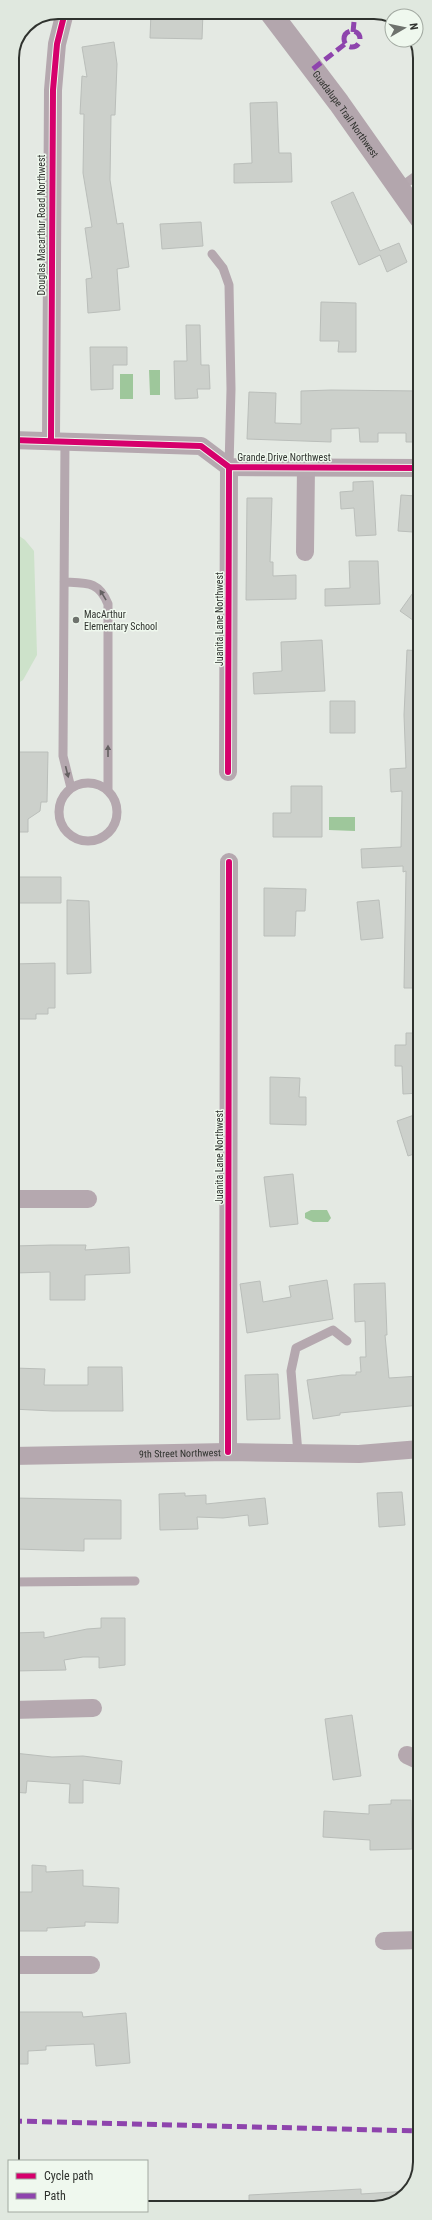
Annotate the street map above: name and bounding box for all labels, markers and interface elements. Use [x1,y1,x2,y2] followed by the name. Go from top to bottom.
[384,8,424,48] north arrow
[406,22,420,31] text: N
[311,68,381,159] street label: Guadalupe Trail Northwest
[36,155,47,295] street label: Douglas Macarthur Road Northwest
[237,452,331,463] street label: Grande Drive Northwest
[214,572,225,666] street label: Juanita Lane Northwest
[100,589,107,601] one-way arrow
[84,609,157,632] place label: MacArthur Elementary School
[71,615,81,625] marker: MacArthur Elementary School
[105,744,111,757] one-way arrow
[65,766,71,778] one-way arrow
[214,1110,225,1204] street label: Juanita Lane Northwest
[139,1447,221,1459] street label: 9th Street Northwest
[8,2160,148,2212] legend
[44,2169,94,2183] text: Cycle path
[44,2189,66,2203] text: Path

